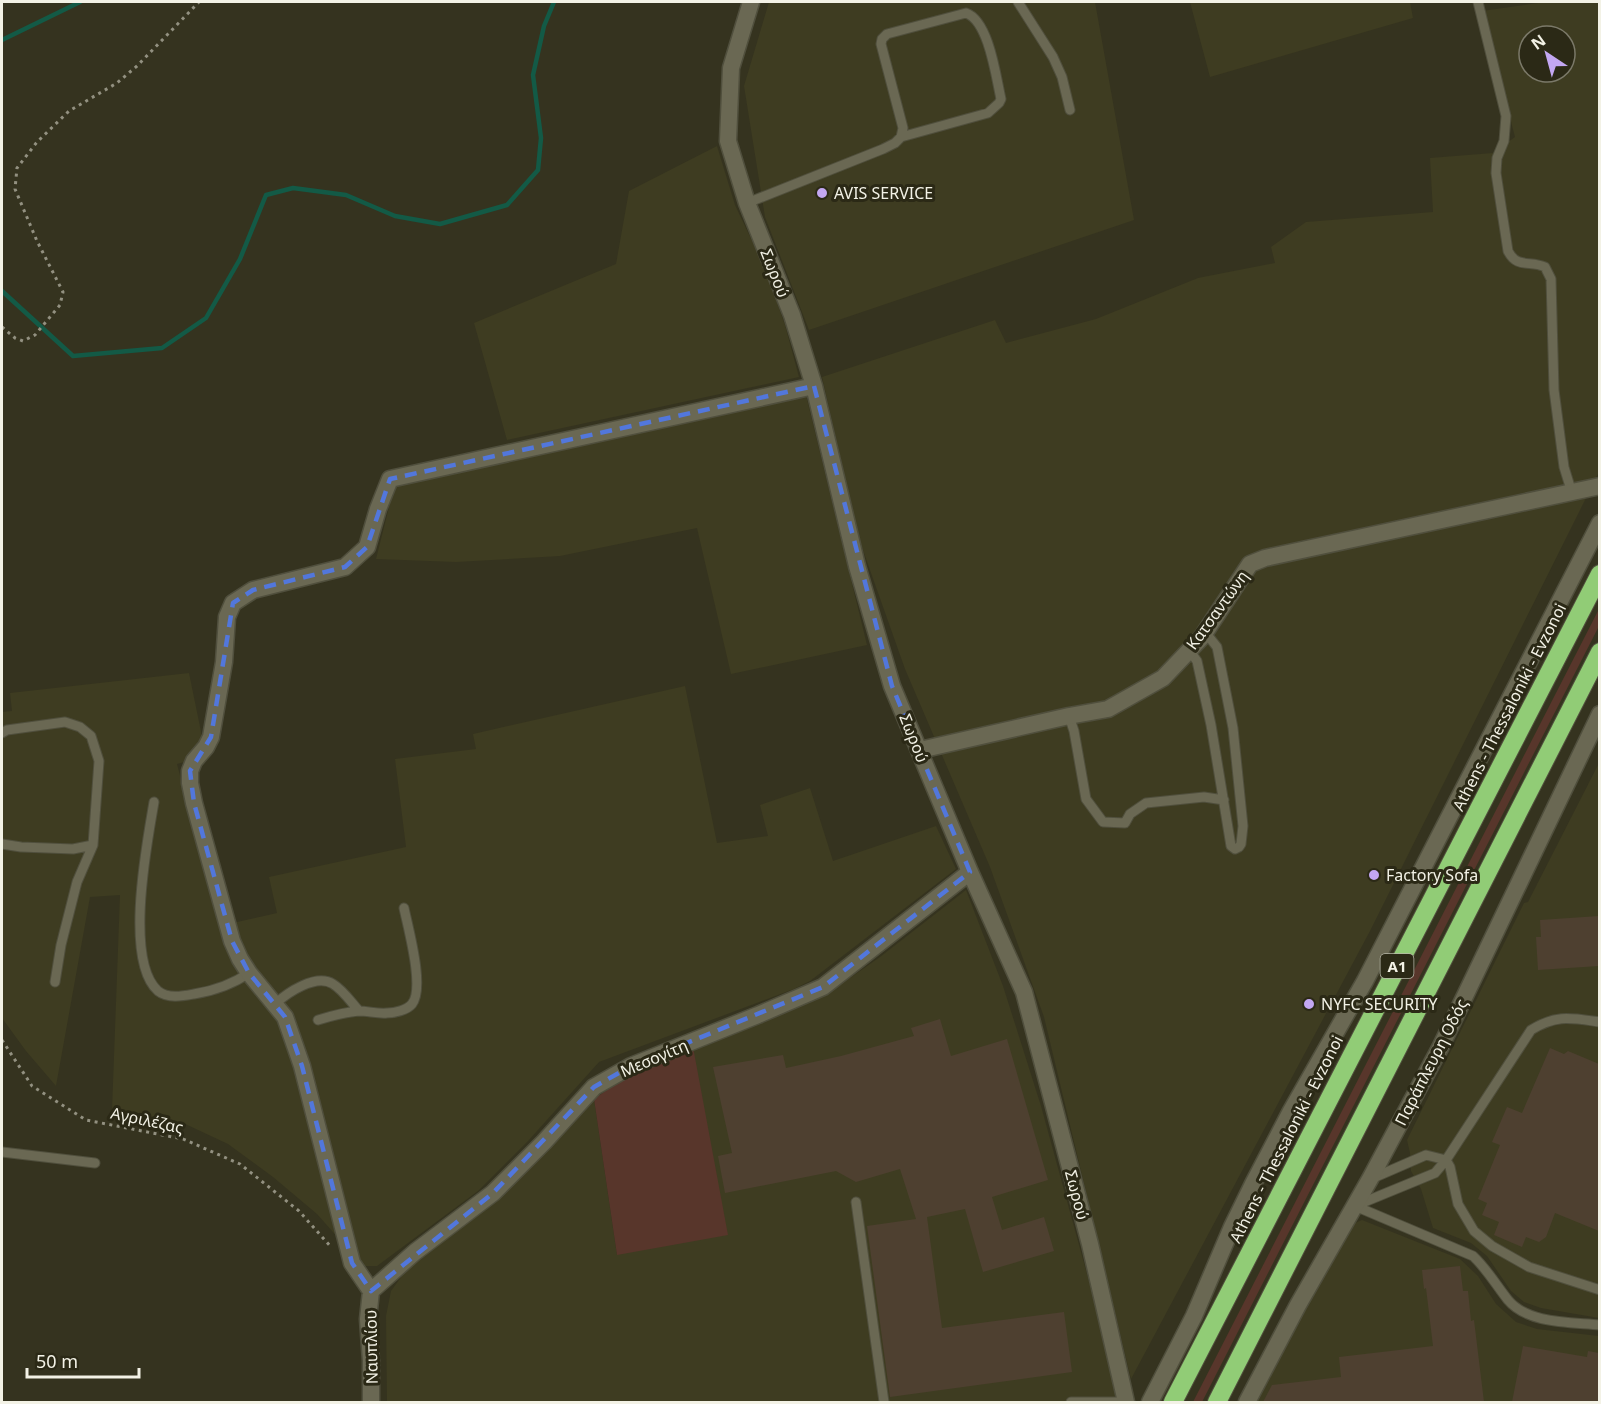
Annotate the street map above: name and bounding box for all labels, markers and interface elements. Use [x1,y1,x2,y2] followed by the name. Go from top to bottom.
[1517,24,1577,84] north arrow
[1526,29,1550,55] text: N
[834,182,933,204] place label: AVIS SERVICE
[815,186,829,200] marker: AVIS SERVICE
[755,245,795,301] street label: Σωρού
[1181,566,1253,654] street label: Κατσαντώνη
[1447,600,1571,814] street label: Athens - Thessaloniki - Evzonoi
[894,710,934,766] street label: Σωρού
[1386,864,1478,886] place label: Factory Sofa
[1367,868,1381,882] marker: Factory Sofa
[1380,954,1414,978] road number: Α1
[1321,993,1439,1015] place label: NYFC SECURITY
[1389,995,1473,1129] street label: Παράπλευρη Οδός
[1302,997,1316,1011] marker: NYFC SECURITY
[1224,1032,1348,1246] street label: Athens - Thessaloniki - Evzonoi
[617,1034,691,1082] street label: Μεσογίτη
[109,1102,186,1138] street label: Αγριλέζας
[1060,1168,1094,1222] street label: Σωρού
[359,1310,383,1384] street label: Ναυπλίου
[27,1341,140,1379] scale bar
[36,1349,78,1373] text: 50 m

